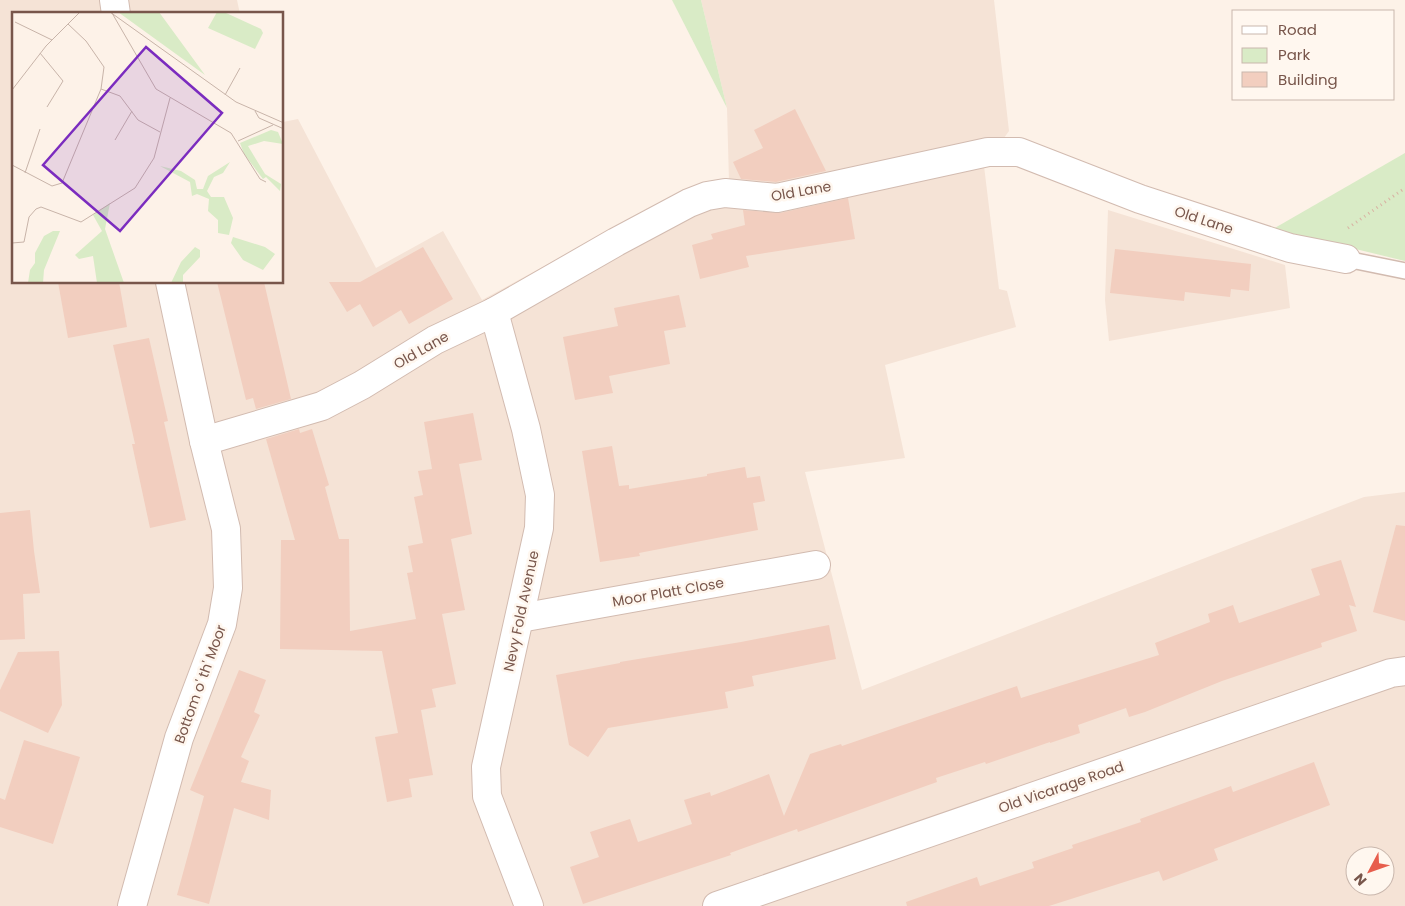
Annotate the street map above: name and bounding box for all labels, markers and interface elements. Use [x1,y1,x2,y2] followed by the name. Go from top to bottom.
[1232,10,1395,100] legend
[12,12,284,284] inset map
[1278,19,1317,40] text: Road
[1278,44,1310,65] text: Park
[1278,69,1338,90] text: Building
[769,176,833,206] street label: Old Lane
[1172,201,1236,239] street label: Old Lane
[390,326,453,374] street label: Old Lane
[498,548,544,673] street label: Nevy Fold Avenue
[611,572,726,612] street label: Moor Platt Close
[169,622,231,746] street label: Bottom o' th' Moor
[996,756,1126,818] street label: Old Vicarage Road
[1345,846,1395,896] north arrow
[1349,869,1371,890] text: N

